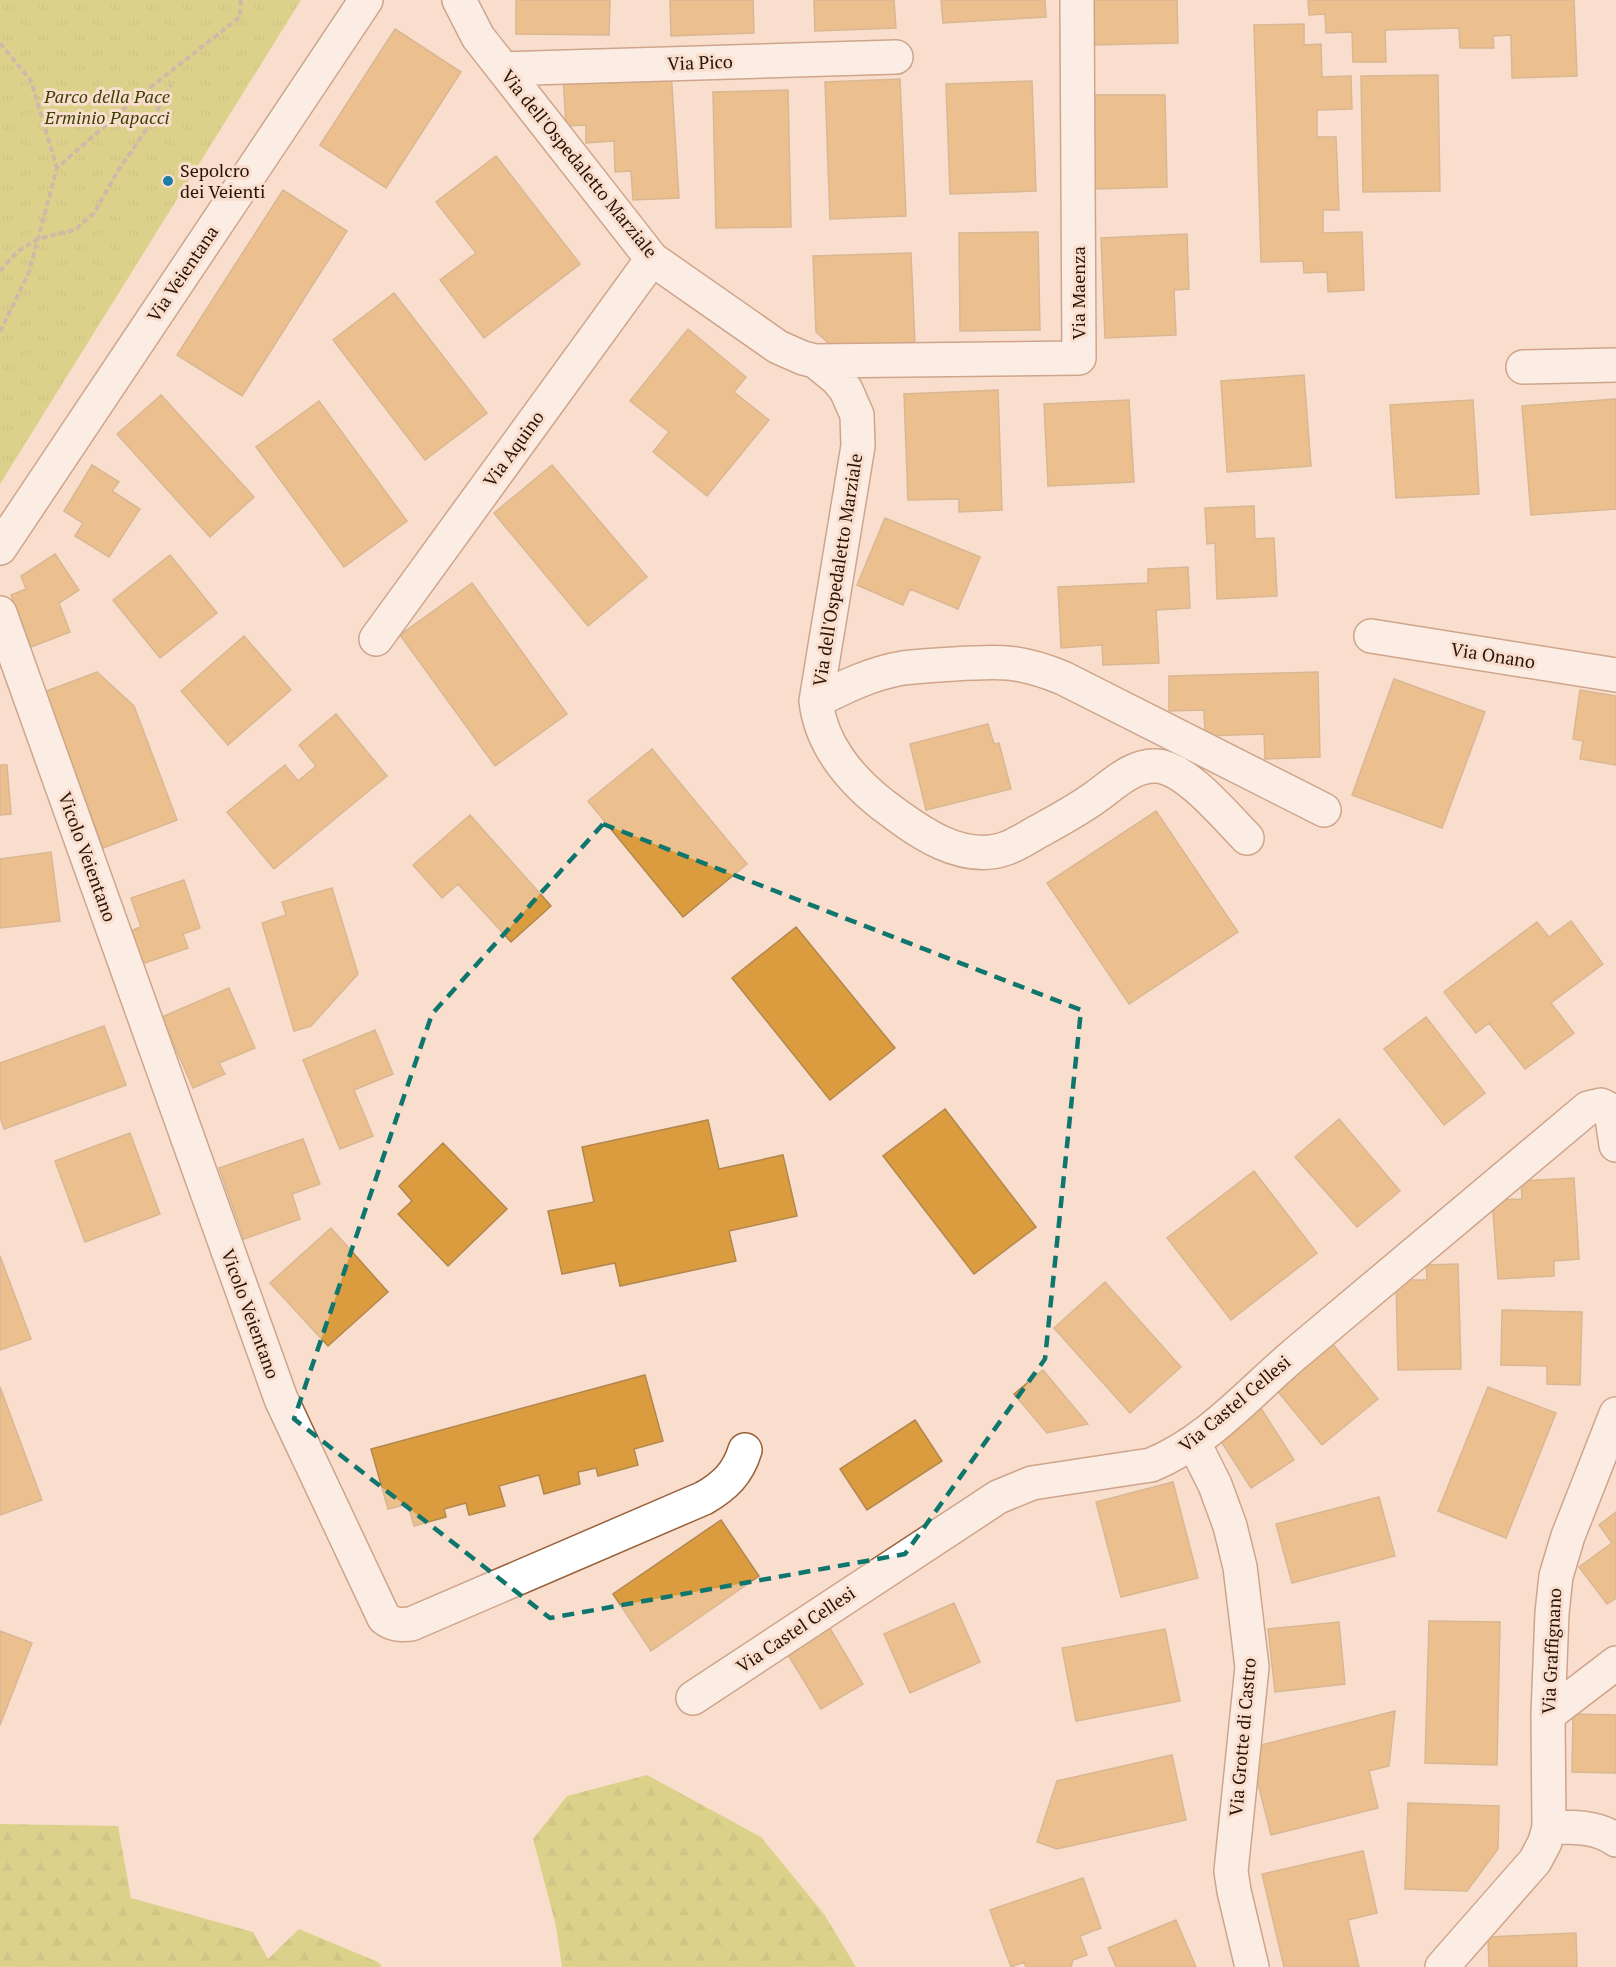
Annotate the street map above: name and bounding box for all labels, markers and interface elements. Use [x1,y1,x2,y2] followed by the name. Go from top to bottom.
[667,49,733,75] street label: Via Pico
[496,64,663,262] street label: Via dell'Ospedaletto Marziale
[43,84,170,129] park label: Parco della Pace Erminio Papacci
[180,158,265,203] place label: Sepolcro dei Veienti
[161,174,175,188] marker: Sepolcro dei Veienti
[141,221,223,326] street label: Via Veientana
[1066,246,1090,340] street label: Via Maenza
[477,405,549,491] street label: Via Aquino
[807,452,867,688] street label: Via dell'Ospedaletto Marziale
[1449,637,1537,674] street label: Via Onano
[53,789,123,925] street label: Vicolo Veientano
[216,1246,286,1382] street label: Vicolo Veientano
[1174,1350,1295,1457] street label: Via Castel Cellesi
[731,1580,860,1678] street label: Via Castel Cellesi
[1536,1587,1566,1715] street label: Via Graffignano
[1223,1657,1261,1817] street label: Via Grotte di Castro

